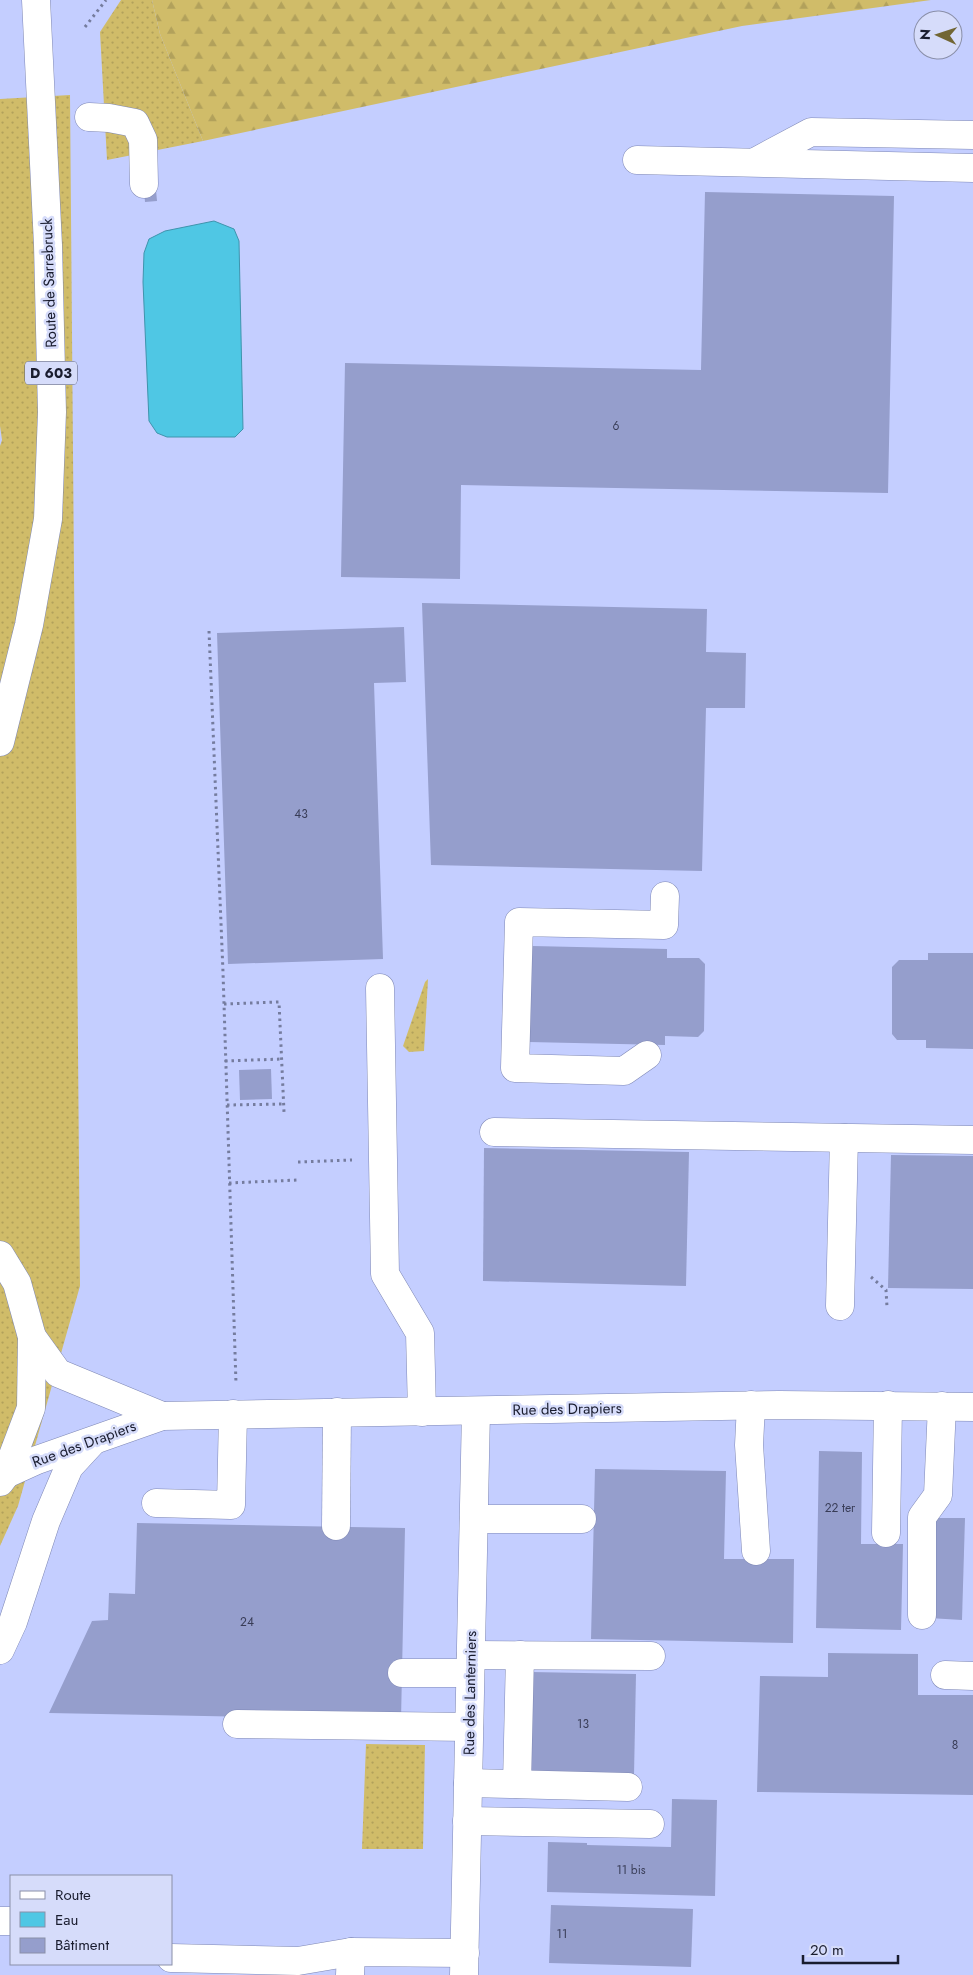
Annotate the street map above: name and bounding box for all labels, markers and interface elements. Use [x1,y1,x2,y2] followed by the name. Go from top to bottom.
[913,10,963,60] north arrow
[915,28,935,40] text: N
[36,217,62,348] street label: Route de Sarrebruck
[25,362,77,384] road number: D 603
[613,417,620,435] house number: 6
[294,805,308,823] house number: 43
[512,1397,622,1421] street label: Rue des Drapiers
[29,1415,139,1473] street label: Rue des Drapiers
[825,1499,856,1517] house number: 22 ter
[240,1613,254,1631] house number: 24
[458,1631,482,1755] street label: Rue des Lanterniers
[577,1715,589,1733] house number: 13
[952,1736,958,1754] house number: 8
[616,1861,646,1879] house number: 11 bis
[10,1875,172,1965] legend
[55,1884,91,1906] text: Route
[55,1909,78,1931] text: Eau
[557,1925,567,1943] house number: 11
[803,1932,898,1964] scale bar
[55,1934,109,1956] text: Bâtiment
[810,1939,844,1961] text: 20 m

